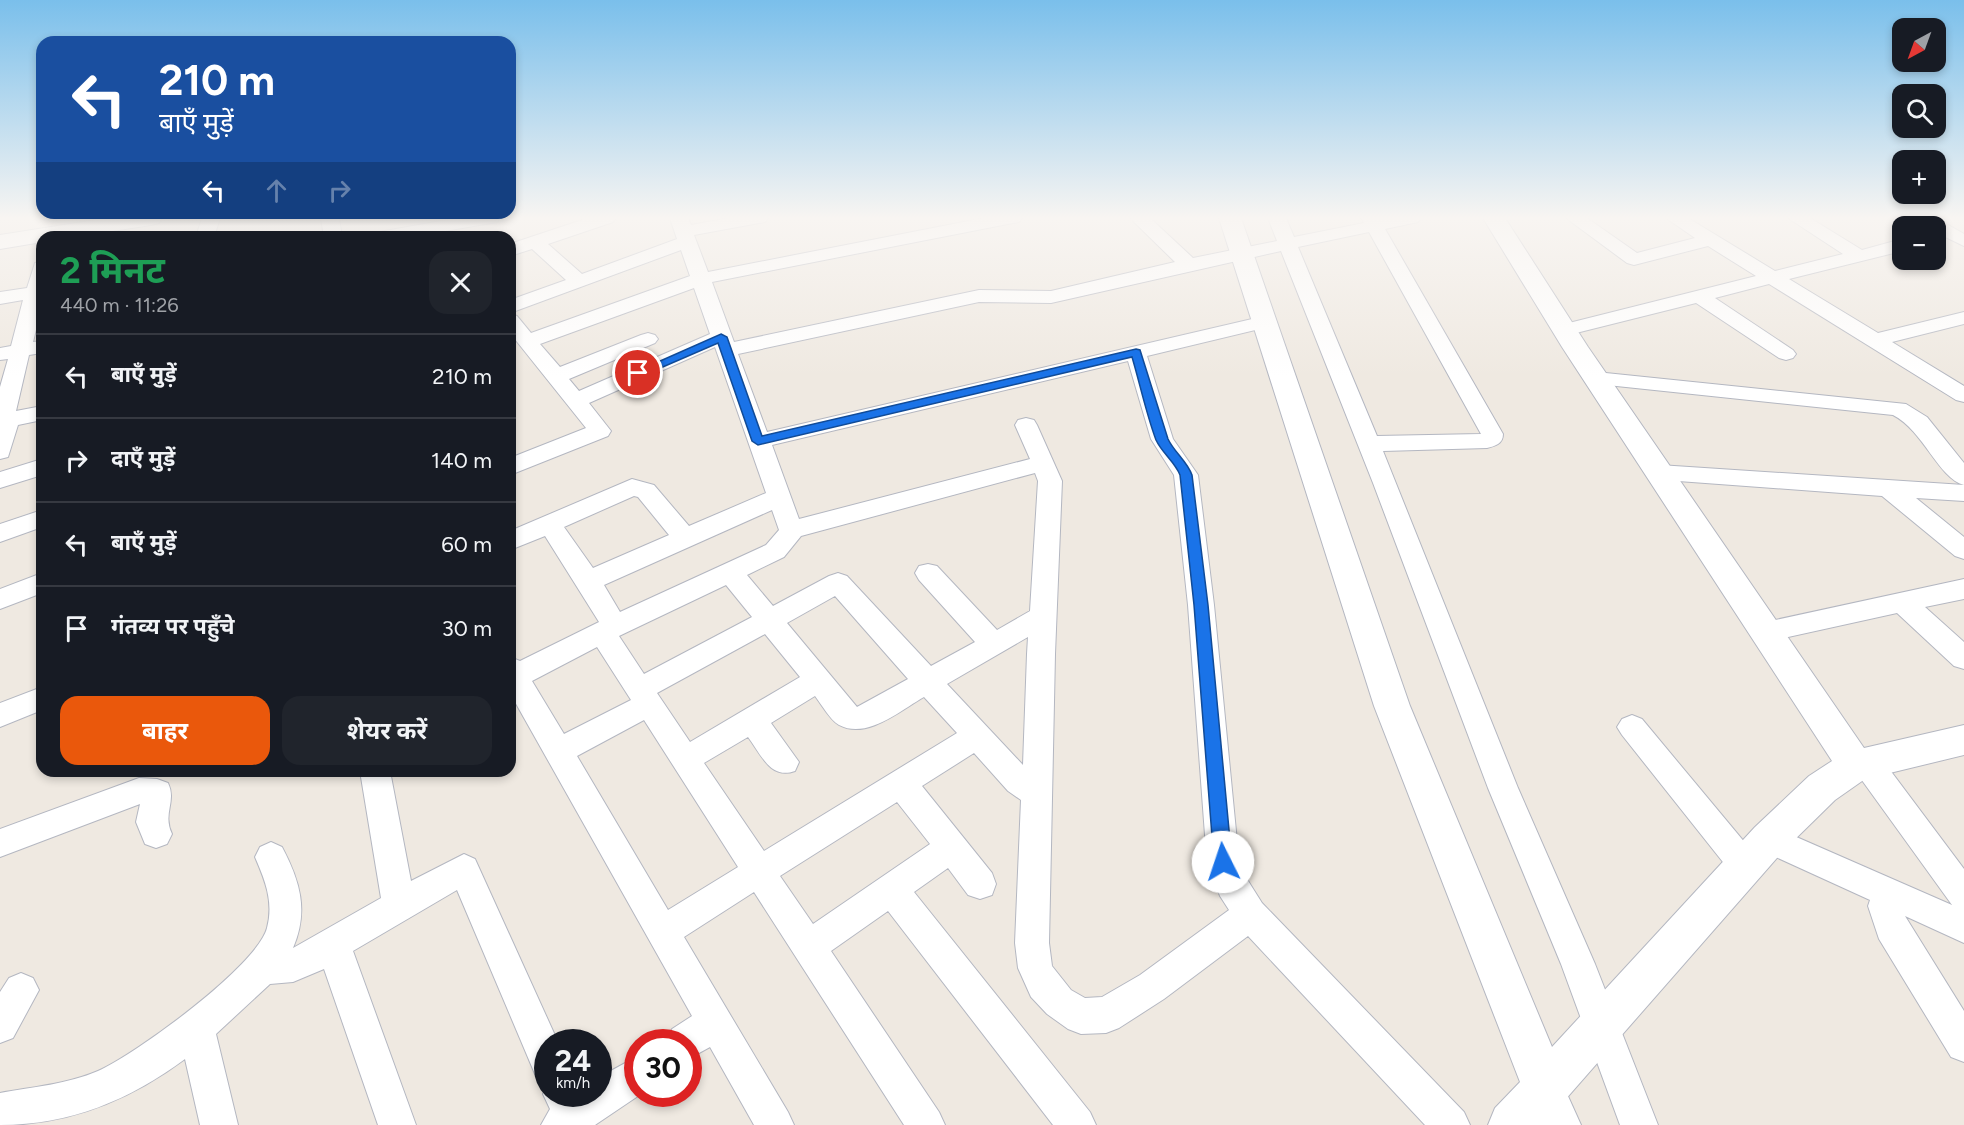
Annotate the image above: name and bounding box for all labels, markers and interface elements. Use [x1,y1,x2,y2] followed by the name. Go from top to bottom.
[1892,18,1946,72] north arrow
[1892,18,1946,270] map controls
[159,55,275,106] text: 210 m
[60,60,138,138] icon: left
[1892,84,1946,138] button: search
[159,106,234,139] text: बाएँ मुड़ें
[1892,150,1946,204] button: +
[197,174,230,207] icon: left
[260,174,293,207] icon: ahead
[323,174,356,207] icon: right
[1892,216,1946,270] button: −
[60,249,165,292] text: 2 मिनट
[429,251,492,314] button: close
[60,293,179,317] text: 440 m · 11:26
[612,347,663,398] pin
[621,356,654,389] icon: arrive
[60,360,93,393] icon: left
[111,361,177,388] text: बाएँ मुड़ें
[432,363,492,390] text: 210 m
[60,444,93,477] icon: right
[111,445,175,472] text: दाएँ मुड़ें
[431,447,492,474] text: 140 m
[60,528,93,561] icon: left
[111,529,177,556] text: बाएँ मुड़ें
[441,531,492,558] text: 60 m
[60,612,93,645] icon: arrive
[111,613,235,640] text: गंतव्य पर पहुँचे
[442,615,492,642] text: 30 m
[60,696,270,765] button: बाहर
[282,696,492,765] button: शेयर करें
[1191,830,1255,894] position arrow
[624,1029,702,1107] speed limit sign: 30
[555,1042,591,1079] text: 24
[556,1074,590,1092] text: km/h

